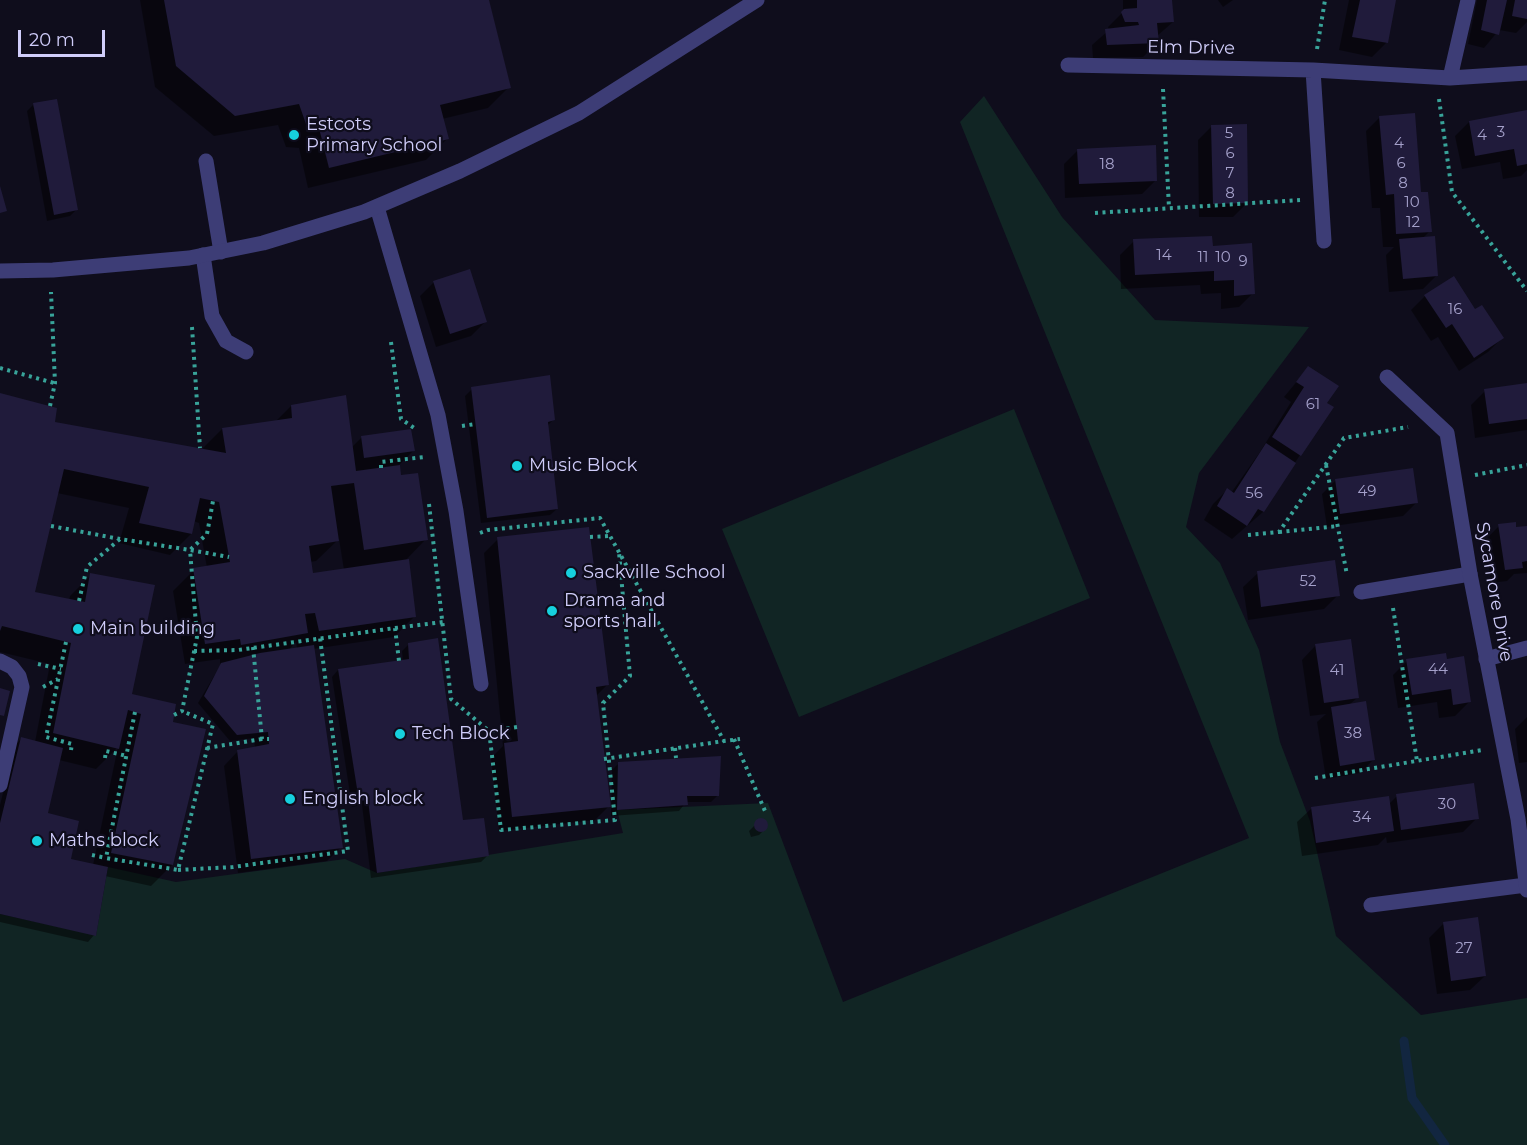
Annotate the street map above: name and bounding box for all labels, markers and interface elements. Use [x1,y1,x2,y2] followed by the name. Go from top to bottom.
[21,18,108,56] scale bar
[29,29,75,51] text: 20 m
[1147,36,1235,60] street label: Elm Drive
[306,114,442,156] place label: Estcots Primary School
[1497,124,1505,142] house number: 3
[1225,125,1233,143] house number: 5
[1477,127,1487,145] house number: 4
[287,128,301,142] marker: Estcots Primary School
[1394,135,1404,153] house number: 4
[1225,145,1235,163] house number: 6
[1396,155,1406,173] house number: 6
[1100,156,1114,174] house number: 18
[1226,165,1234,183] house number: 7
[1398,175,1408,193] house number: 8
[1225,185,1235,203] house number: 8
[1404,194,1420,212] house number: 10
[1406,214,1420,232] house number: 12
[1156,247,1172,265] house number: 14
[1198,249,1208,267] house number: 11
[1215,249,1231,267] house number: 10
[1238,253,1248,271] house number: 9
[1448,301,1462,319] house number: 16
[1306,396,1320,414] house number: 61
[529,455,637,477] place label: Music Block
[510,459,524,473] marker: Music Block
[1358,483,1376,501] house number: 49
[1245,485,1263,503] house number: 56
[1471,520,1517,664] street label: Sycamore Drive
[583,562,725,584] place label: Sackville School
[564,566,578,580] marker: Sackville School
[1300,573,1316,591] house number: 52
[564,590,665,632] place label: Drama and sports hall
[545,604,559,618] marker: Drama and sports hall
[90,618,215,640] place label: Main building
[71,622,85,636] marker: Main building
[1428,661,1448,679] house number: 44
[1330,662,1344,680] house number: 41
[412,723,510,745] place label: Tech Block
[1344,725,1362,743] house number: 38
[393,727,407,741] marker: Tech Block
[302,788,423,810] place label: English block
[283,792,297,806] marker: English block
[1438,796,1456,814] house number: 30
[1353,809,1371,827] house number: 34
[49,830,159,852] place label: Maths block
[30,834,44,848] marker: Maths block
[1455,940,1473,958] house number: 27

